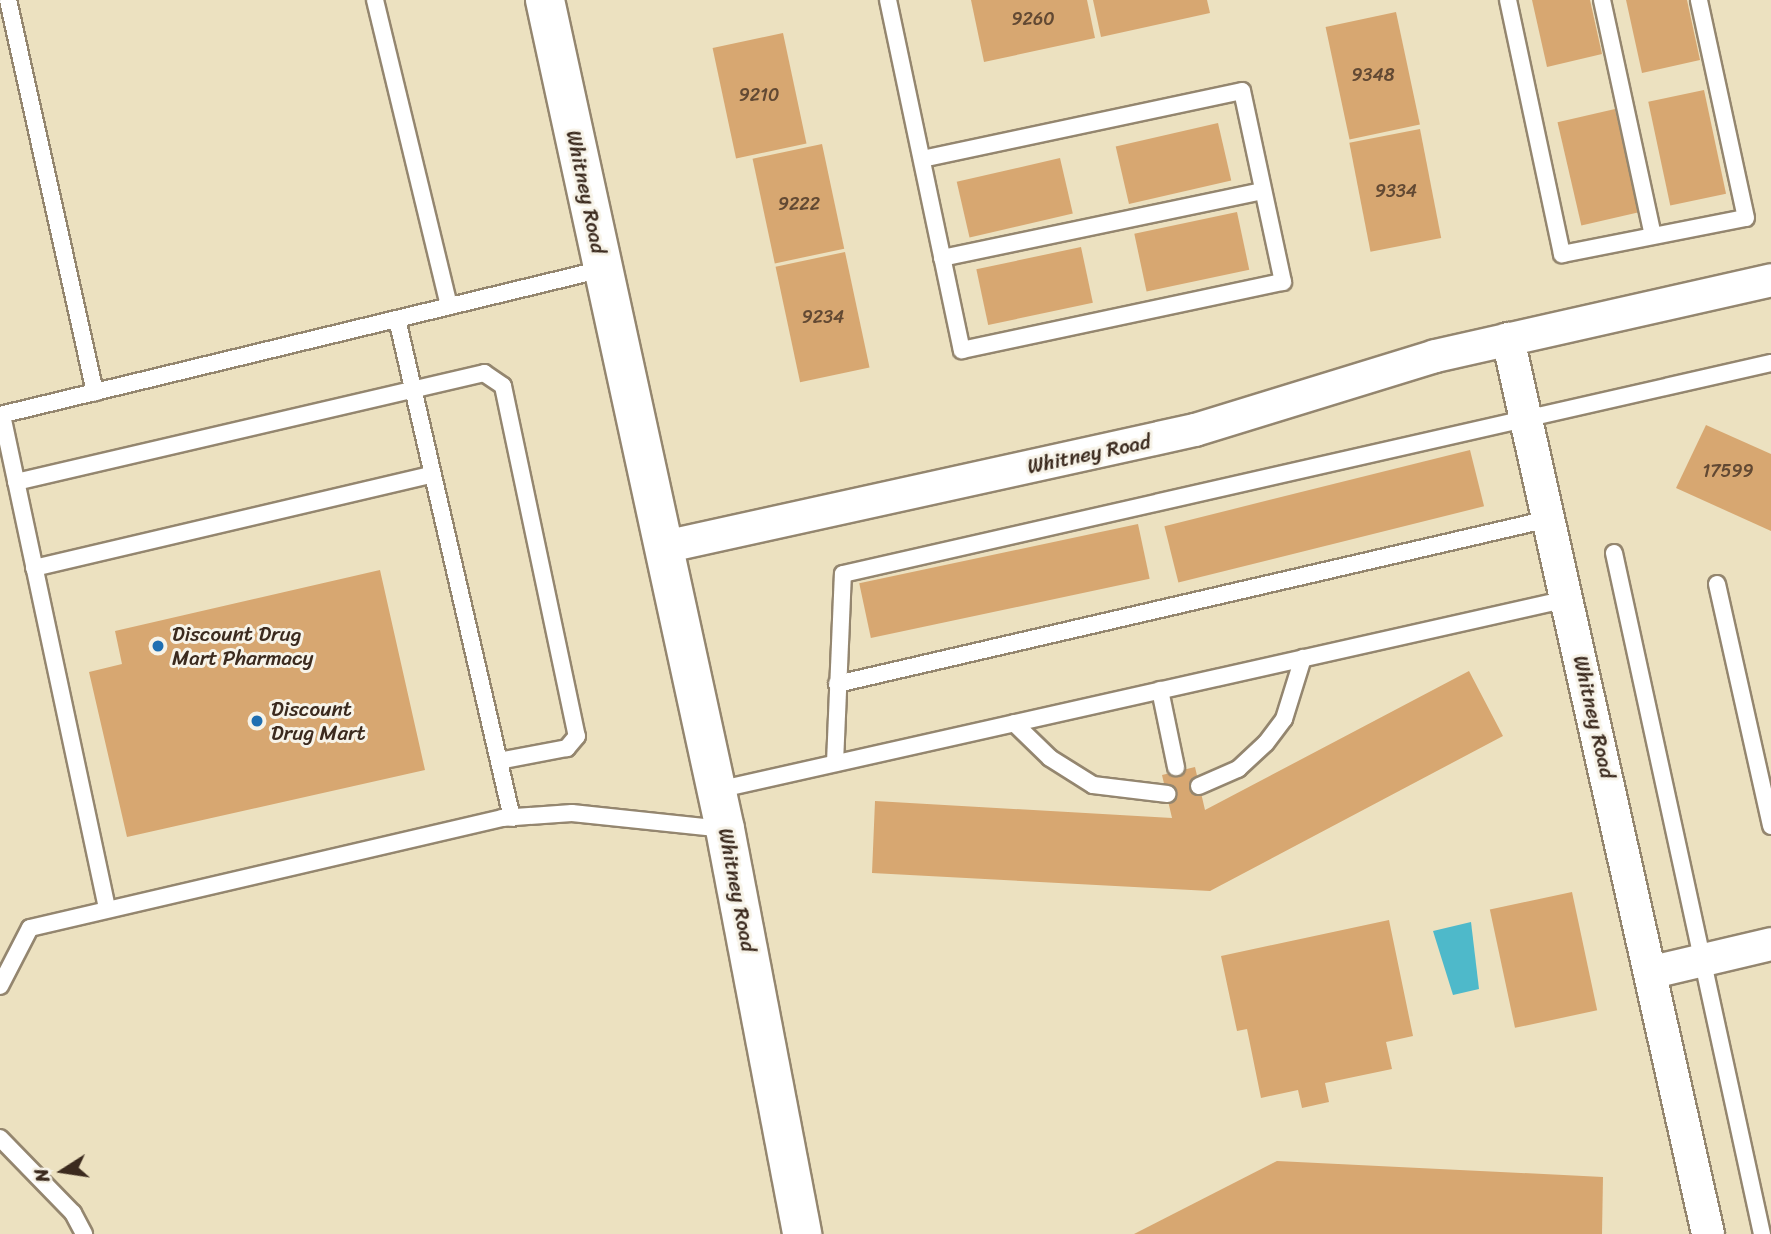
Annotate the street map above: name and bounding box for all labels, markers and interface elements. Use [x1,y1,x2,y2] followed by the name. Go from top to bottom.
[1011,8,1055,30] house number: 9260
[1351,64,1395,86] house number: 9348
[739,84,779,106] house number: 9210
[561,128,611,256] street label: Whitney Road
[1375,180,1417,202] house number: 9334
[778,193,820,215] house number: 9222
[802,306,844,328] house number: 9234
[1025,429,1153,479] street label: Whitney Road
[1702,460,1754,482] house number: 17599
[172,621,314,671] place label: Discount Drug Mart Pharmacy
[150,638,166,654] marker: Discount Drug Mart Pharmacy
[1568,653,1620,781] street label: Whitney Road
[271,696,365,746] place label: Discount Drug Mart
[249,713,265,729] marker: Discount Drug Mart
[713,826,761,954] street label: Whitney Road
[28,1136,98,1206] north arrow
[24,1166,59,1185] text: N

